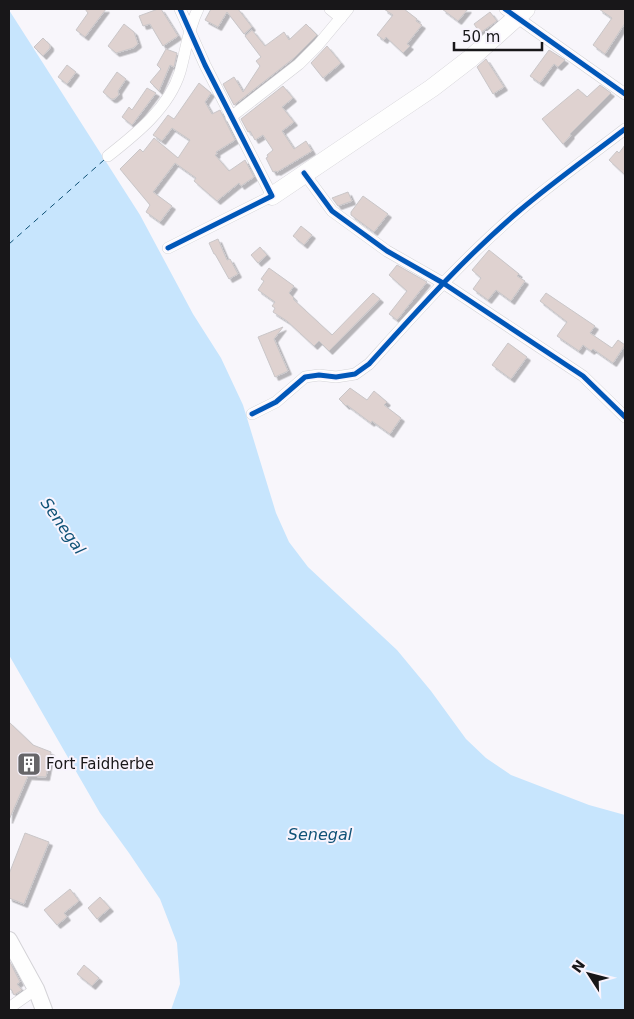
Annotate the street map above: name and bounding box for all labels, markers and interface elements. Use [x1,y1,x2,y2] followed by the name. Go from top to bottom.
[454,20,542,52] scale bar
[462,28,500,46] text: 50 m
[37,494,90,558] water label: Senegal
[16,751,42,777] building icon: Fort Faidherbe
[46,755,154,773] place label: Fort Faidherbe
[288,825,353,844] water label: Senegal
[564,949,614,999] north arrow
[569,957,588,976] text: N

